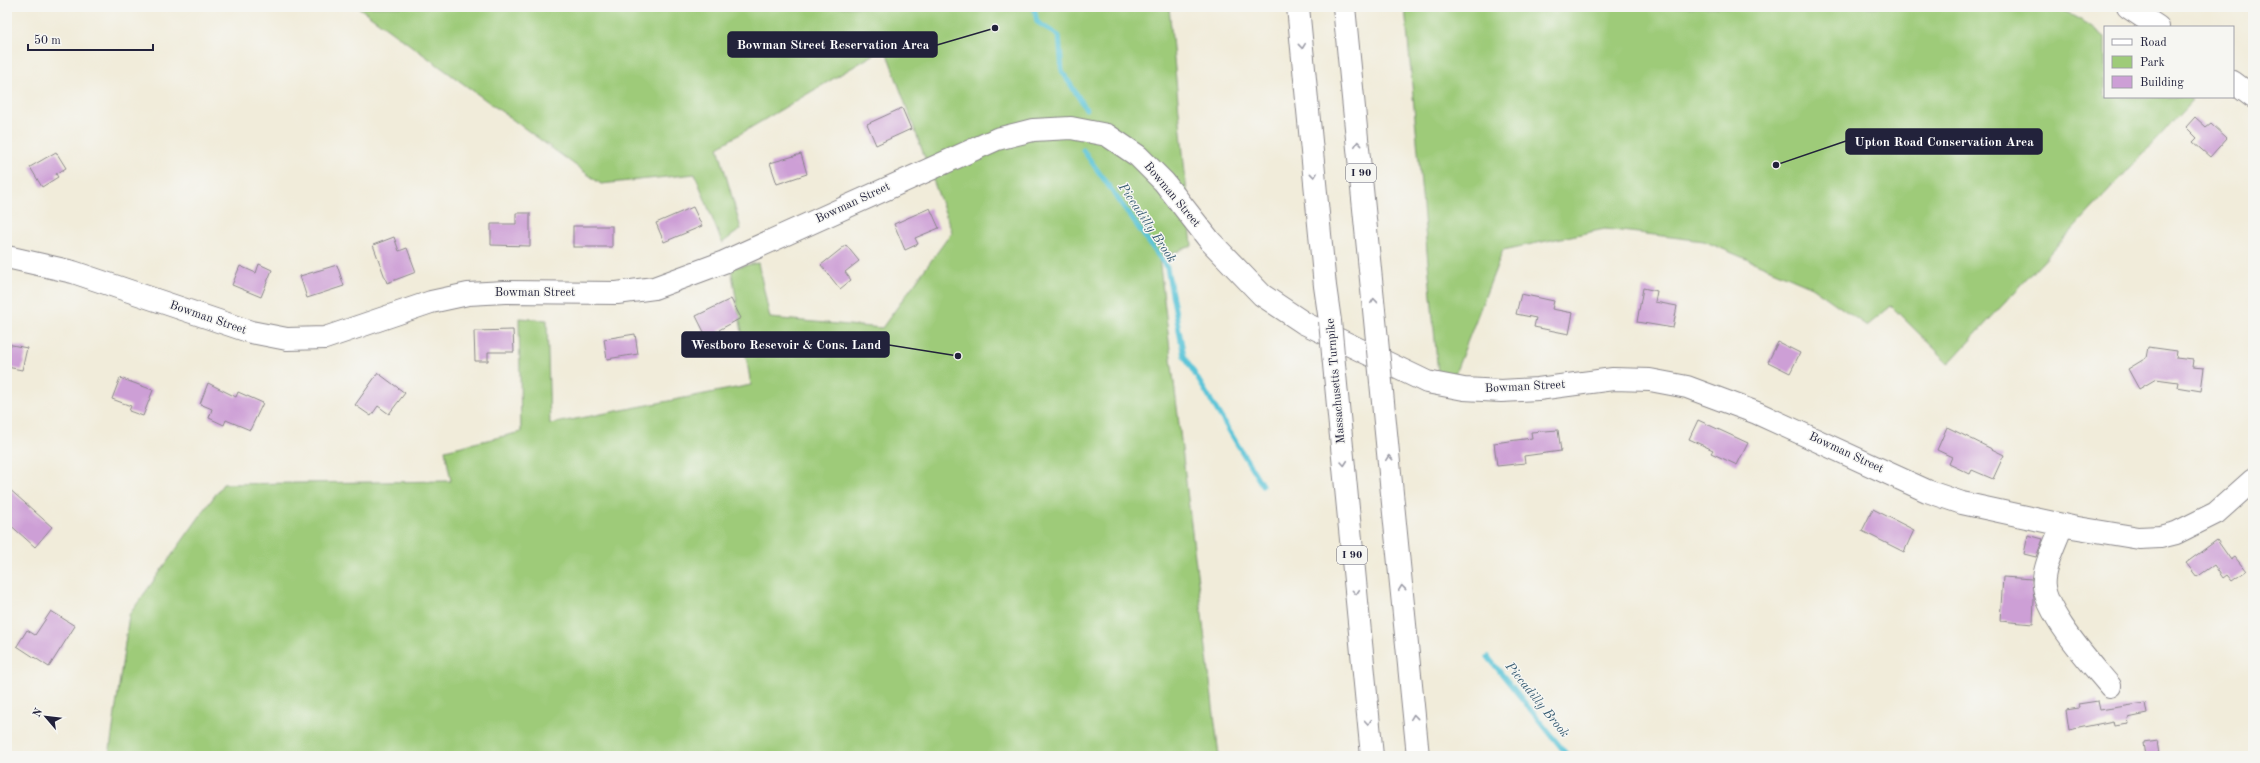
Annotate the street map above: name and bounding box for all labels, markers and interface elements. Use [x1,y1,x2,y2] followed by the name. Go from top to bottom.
[28,26,153,52] scale bar
[2104,26,2234,98] legend
[728,32,937,57] callout: Bowman Street Reservation Area
[34,34,61,47] text: 50 m
[2140,37,2167,49] text: Road
[737,39,930,52] text: Bowman Street Reservation Area
[1297,43,1306,49] one-way arrow
[2140,57,2165,69] text: Park
[2140,77,2184,89] text: Building
[1846,129,2042,154] callout: Upton Road Conservation Area
[1854,136,2034,149] text: Upton Road Conservation Area
[1354,140,1363,147] one-way arrow
[1142,160,1202,230] street label: Bowman Street
[1346,164,1376,182] road number: I 90
[1310,172,1319,178] one-way arrow
[1115,180,1178,265] water label: Piccadilly Brook
[814,181,892,225] street label: Bowman Street
[495,287,575,299] street label: Bowman Street
[1370,298,1379,304] one-way arrow
[168,299,248,337] street label: Bowman Street
[1325,317,1347,444] street label: Massachusetts Turnpike
[682,332,889,357] callout: Westboro Resevoir & Cons. Land
[691,339,881,352] text: Westboro Resevoir & Cons. Land
[1485,379,1565,395] street label: Bowman Street
[1807,431,1885,475] street label: Bowman Street
[1384,455,1393,461] one-way arrow
[1339,460,1348,466] one-way arrow
[1337,546,1367,564] road number: I 90
[1397,585,1406,591] one-way arrow
[1351,589,1360,595] one-way arrow
[1502,659,1571,740] water label: Piccadilly Brook
[26,697,66,737] north arrow
[32,706,46,719] text: N
[1410,714,1419,720] one-way arrow
[1364,719,1373,725] one-way arrow

